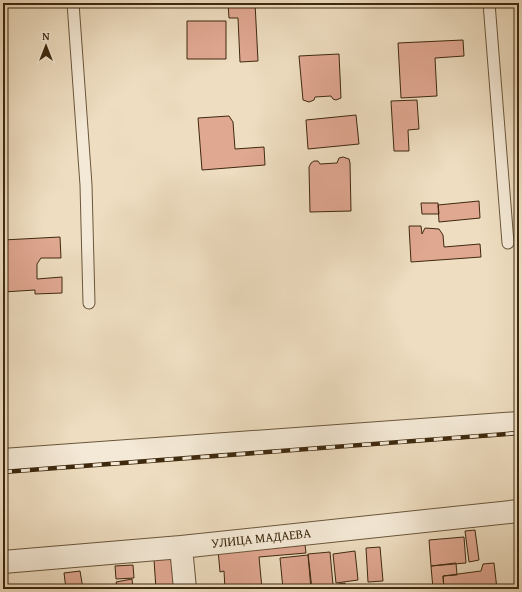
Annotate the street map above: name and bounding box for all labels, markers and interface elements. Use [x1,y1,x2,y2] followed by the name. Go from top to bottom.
[26,26,66,66] north arrow
[42,28,50,44] text: N
[210,523,312,553] street label: УЛИЦА МАДАЕВА

